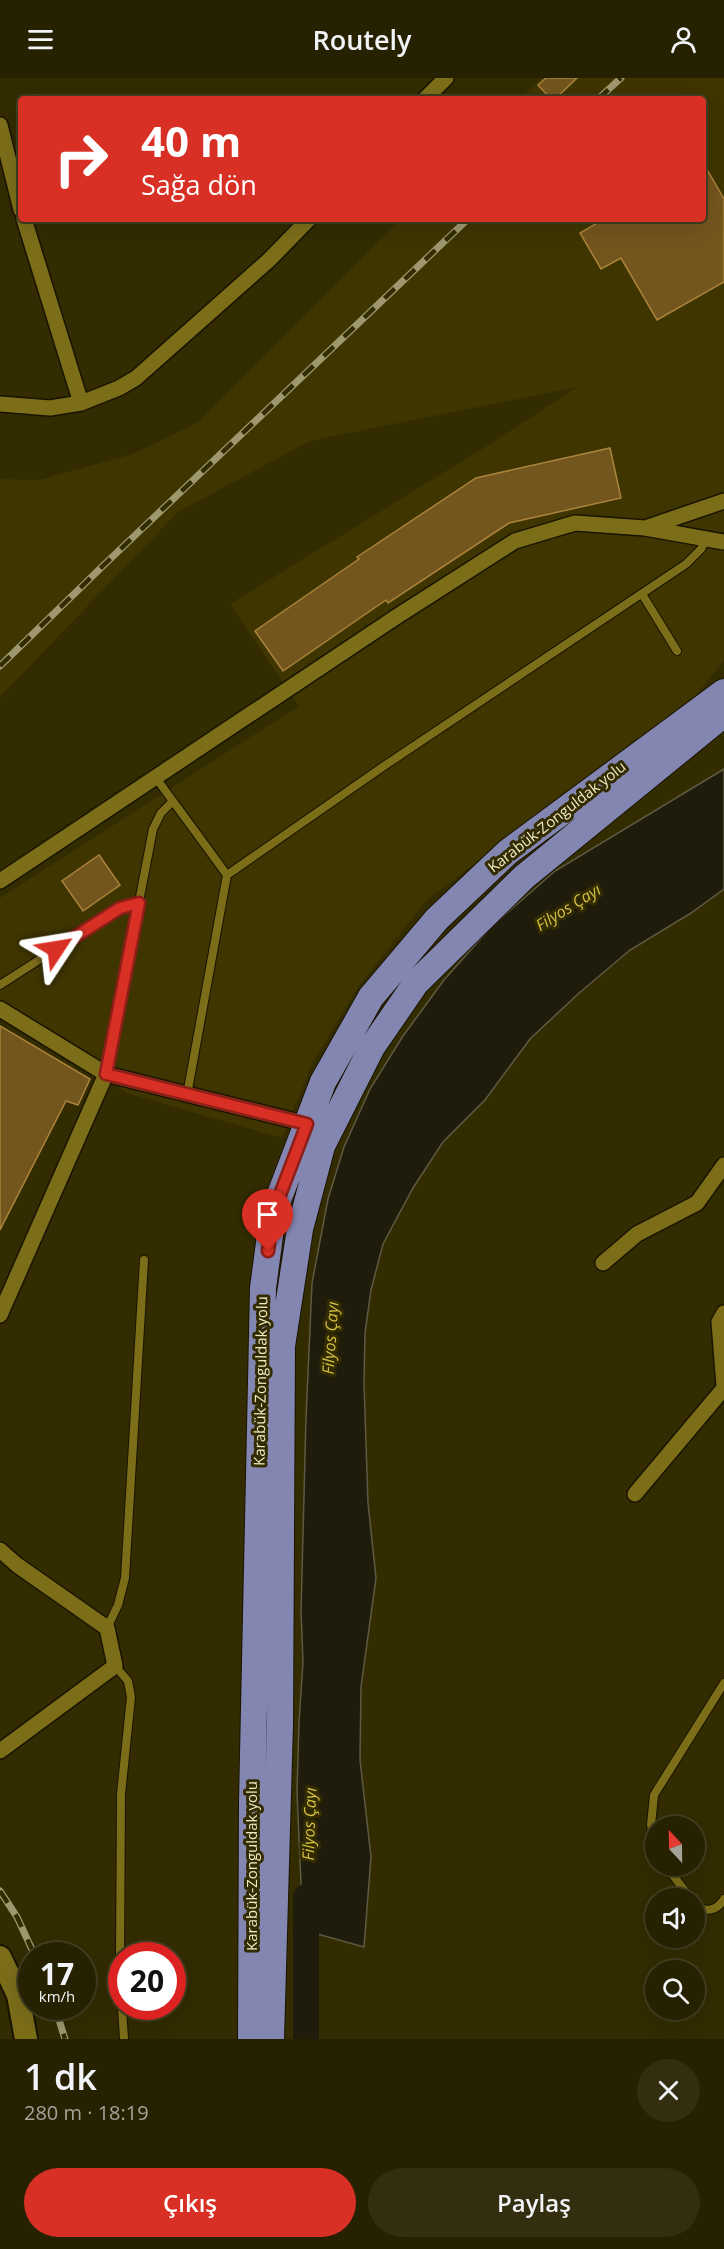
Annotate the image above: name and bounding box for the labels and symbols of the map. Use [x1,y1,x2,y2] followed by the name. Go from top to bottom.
[483,756,629,876] street label: Karabük-Zonguldak yolu
[531,878,605,936] water label: Filyos Çayı
[24,917,88,981] position arrow
[242,1189,293,1251] pin
[249,1296,271,1466] street label: Karabük-Zonguldak yolu
[316,1301,344,1375] water label: Filyos Çayı
[241,1781,261,1951] street label: Karabük-Zonguldak yolu
[297,1787,321,1861] water label: Filyos Çayı
[645,1816,705,1876] north arrow
[108,1942,186,2020] speed limit sign: 20

